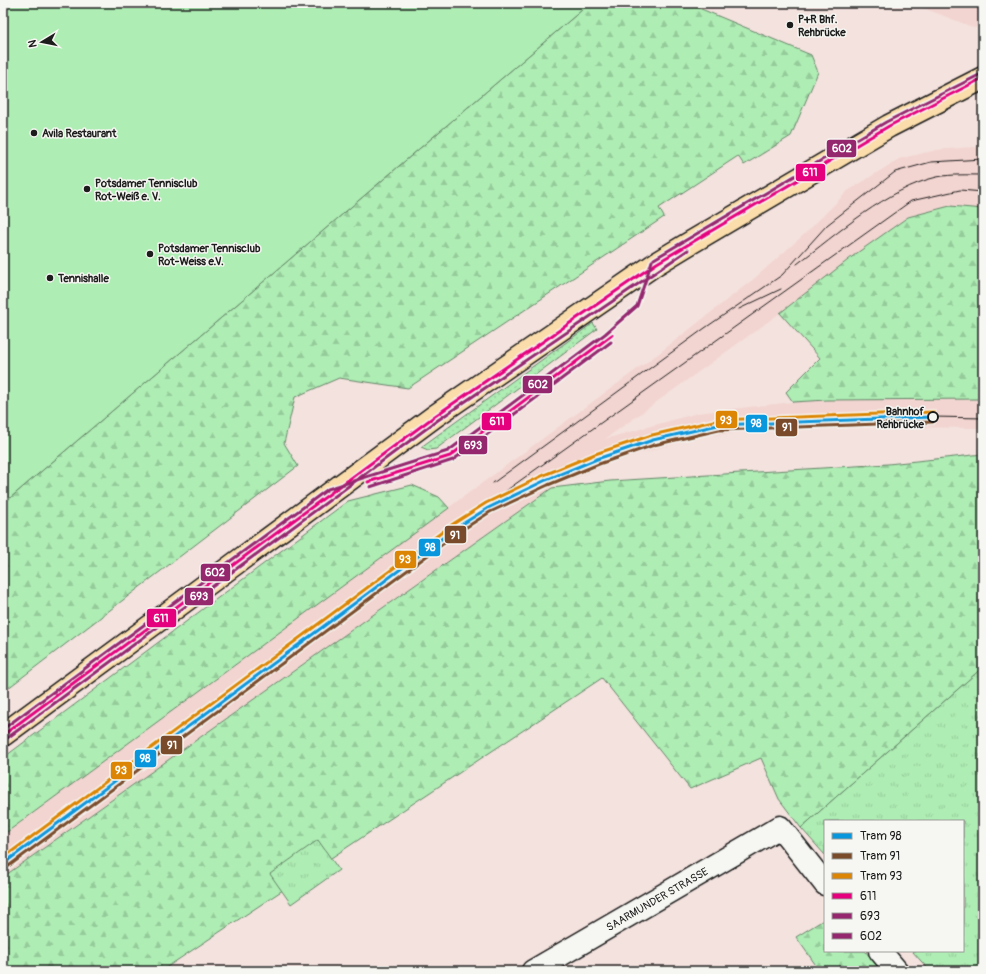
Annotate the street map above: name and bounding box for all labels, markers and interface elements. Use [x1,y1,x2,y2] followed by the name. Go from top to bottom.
[798,13,846,39] place label: P+R Bhf. Rehbrücke
[785,20,795,30] marker: P+R Bhf. Rehbrücke
[22,22,62,62] north arrow
[25,38,40,48] text: N
[42,127,117,140] place label: Avila Restaurant
[29,128,39,138] marker: Avila Restaurant
[826,139,857,158] line badge: 602
[832,142,852,155] text: 602
[795,163,826,182] line badge: 611
[802,166,818,179] text: 611
[95,177,198,203] place label: Potsdamer Tennisclub Rot-Weiß e. V.
[82,184,92,194] marker: Potsdamer Tennisclub Rot-Weiß e. V.
[158,242,261,268] place label: Potsdamer Tennisclub Rot-Weiss e.V.
[145,249,155,259] marker: Potsdamer Tennisclub Rot-Weiss e.V.
[57,272,109,285] place label: Tennishalle
[45,273,55,283] marker: Tennishalle
[522,375,553,394] line badge: 602
[528,378,548,391] text: 602
[876,405,925,431] place label: Bahnhof Rehbrücke
[715,410,738,429] line badge: 93
[927,411,939,423] marker: Bahnhof Rehbrücke
[481,412,512,431] line badge: 611
[720,414,732,427] text: 93
[745,414,768,433] line badge: 98
[489,415,505,428] text: 611
[750,417,762,430] text: 98
[775,418,798,437] line badge: 91
[782,421,792,434] text: 91
[458,435,488,455] line badge: 693
[464,439,482,452] text: 693
[444,525,467,544] line badge: 91
[450,529,460,542] text: 91
[418,538,441,557] line badge: 98
[424,541,436,554] text: 98
[394,550,417,569] line badge: 93
[399,553,411,566] text: 93
[200,563,231,582] line badge: 602
[205,566,225,579] text: 602
[184,587,214,606] line badge: 693
[190,590,208,603] text: 693
[146,608,177,628] line badge: 611
[153,612,169,625] text: 611
[160,735,183,755] line badge: 91
[167,739,177,752] text: 91
[134,749,157,768] line badge: 98
[139,752,151,765] text: 98
[110,761,133,780] line badge: 93
[115,764,127,777] text: 93
[824,820,964,952] legend
[860,829,902,844] text: Tram 98
[860,849,900,864] text: Tram 91
[604,865,711,934] street label: SAARMUNDER STRASSE
[860,869,903,884] text: Tram 93
[860,889,876,904] text: 611
[860,909,880,924] text: 693
[860,929,882,944] text: 602

